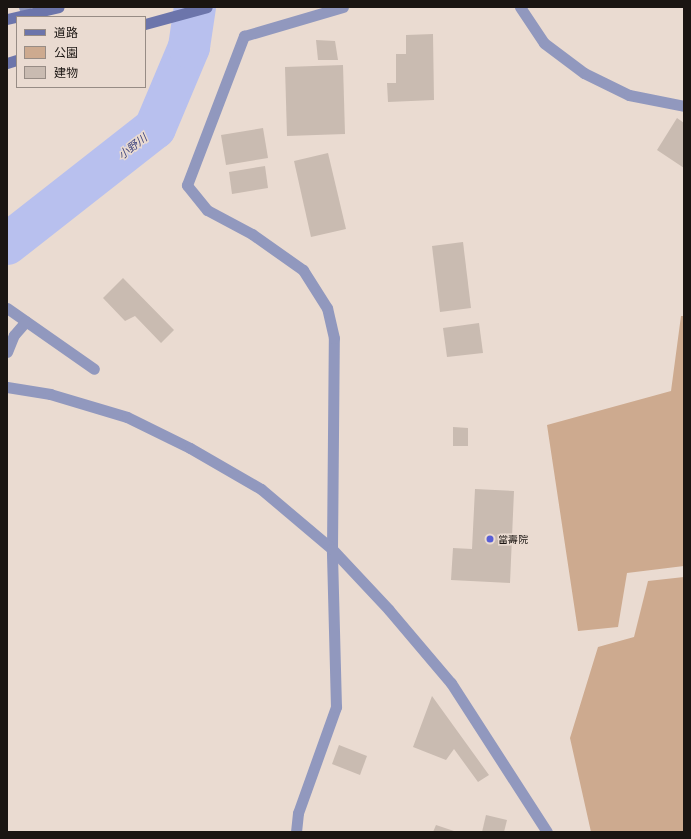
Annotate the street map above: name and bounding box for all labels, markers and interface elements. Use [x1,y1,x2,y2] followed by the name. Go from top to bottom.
[16,16,146,88] legend
[54,23,78,41] text: 道路
[54,43,78,61] text: 公園
[54,63,78,81] text: 建物
[115,131,149,161] water label: 小野川
[498,533,528,545] place label: 當壽院
[485,534,495,544] marker: 當壽院

